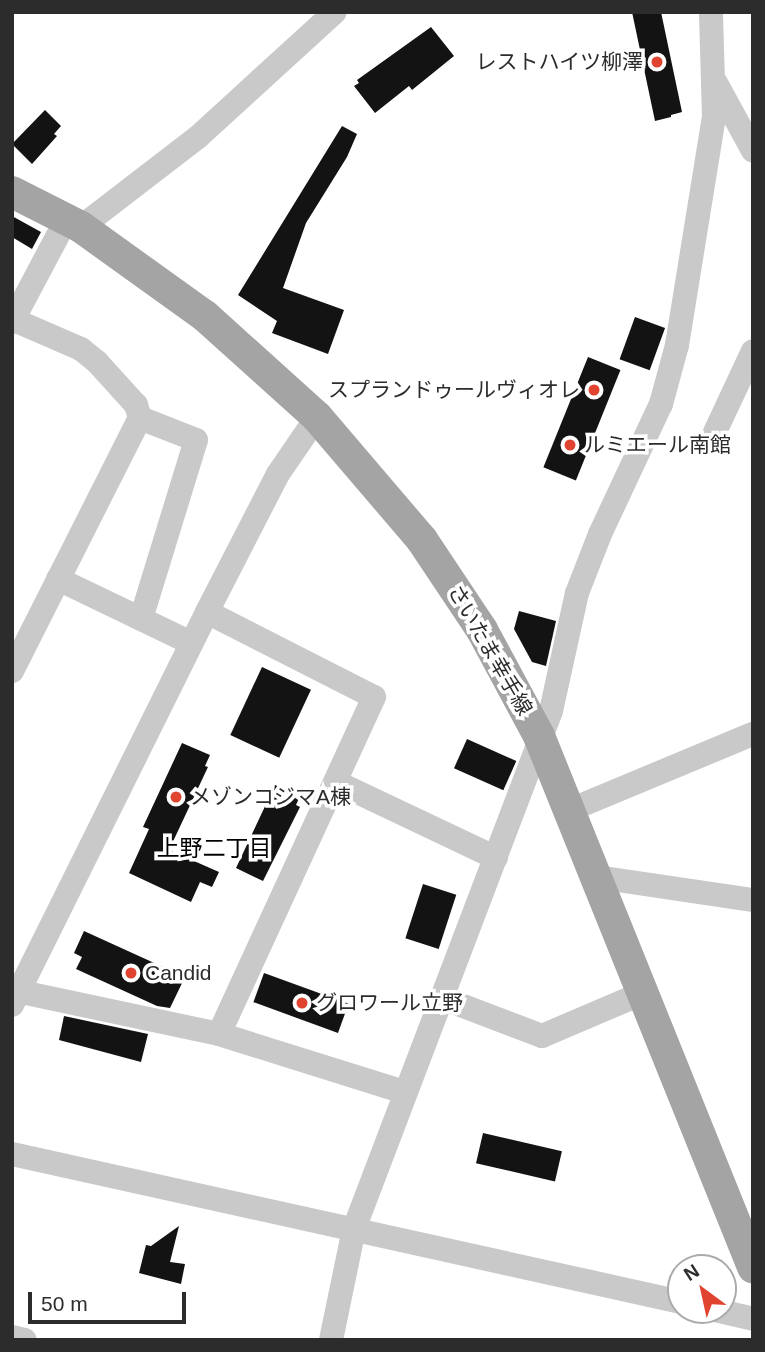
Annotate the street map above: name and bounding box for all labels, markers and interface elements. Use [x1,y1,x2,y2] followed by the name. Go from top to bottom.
[475,49,643,75] place label: レストハイツ柳澤
[649,54,665,70] marker: レストハイツ柳澤
[328,377,580,403] place label: スプランドゥールヴィオレ
[586,382,602,398] marker: スプランドゥールヴィオレ
[584,432,731,458] place label: ルミエール南館
[562,437,578,453] marker: ルミエール南館
[442,580,538,720] street label: さいたま幸手線
[190,784,351,810] place label: メゾンコジマA棟
[168,789,184,805] marker: メゾンコジマA棟
[157,834,271,862] district label: 上野二丁目
[145,960,212,986] place label: Candid
[123,965,139,981] marker: Candid
[316,990,463,1016] place label: グロワール立野
[294,995,310,1011] marker: グロワール立野
[667,1254,737,1324] north arrow
[680,1260,703,1285] text: N
[32,1278,189,1322] scale bar
[41,1292,88,1315] text: 50 m

